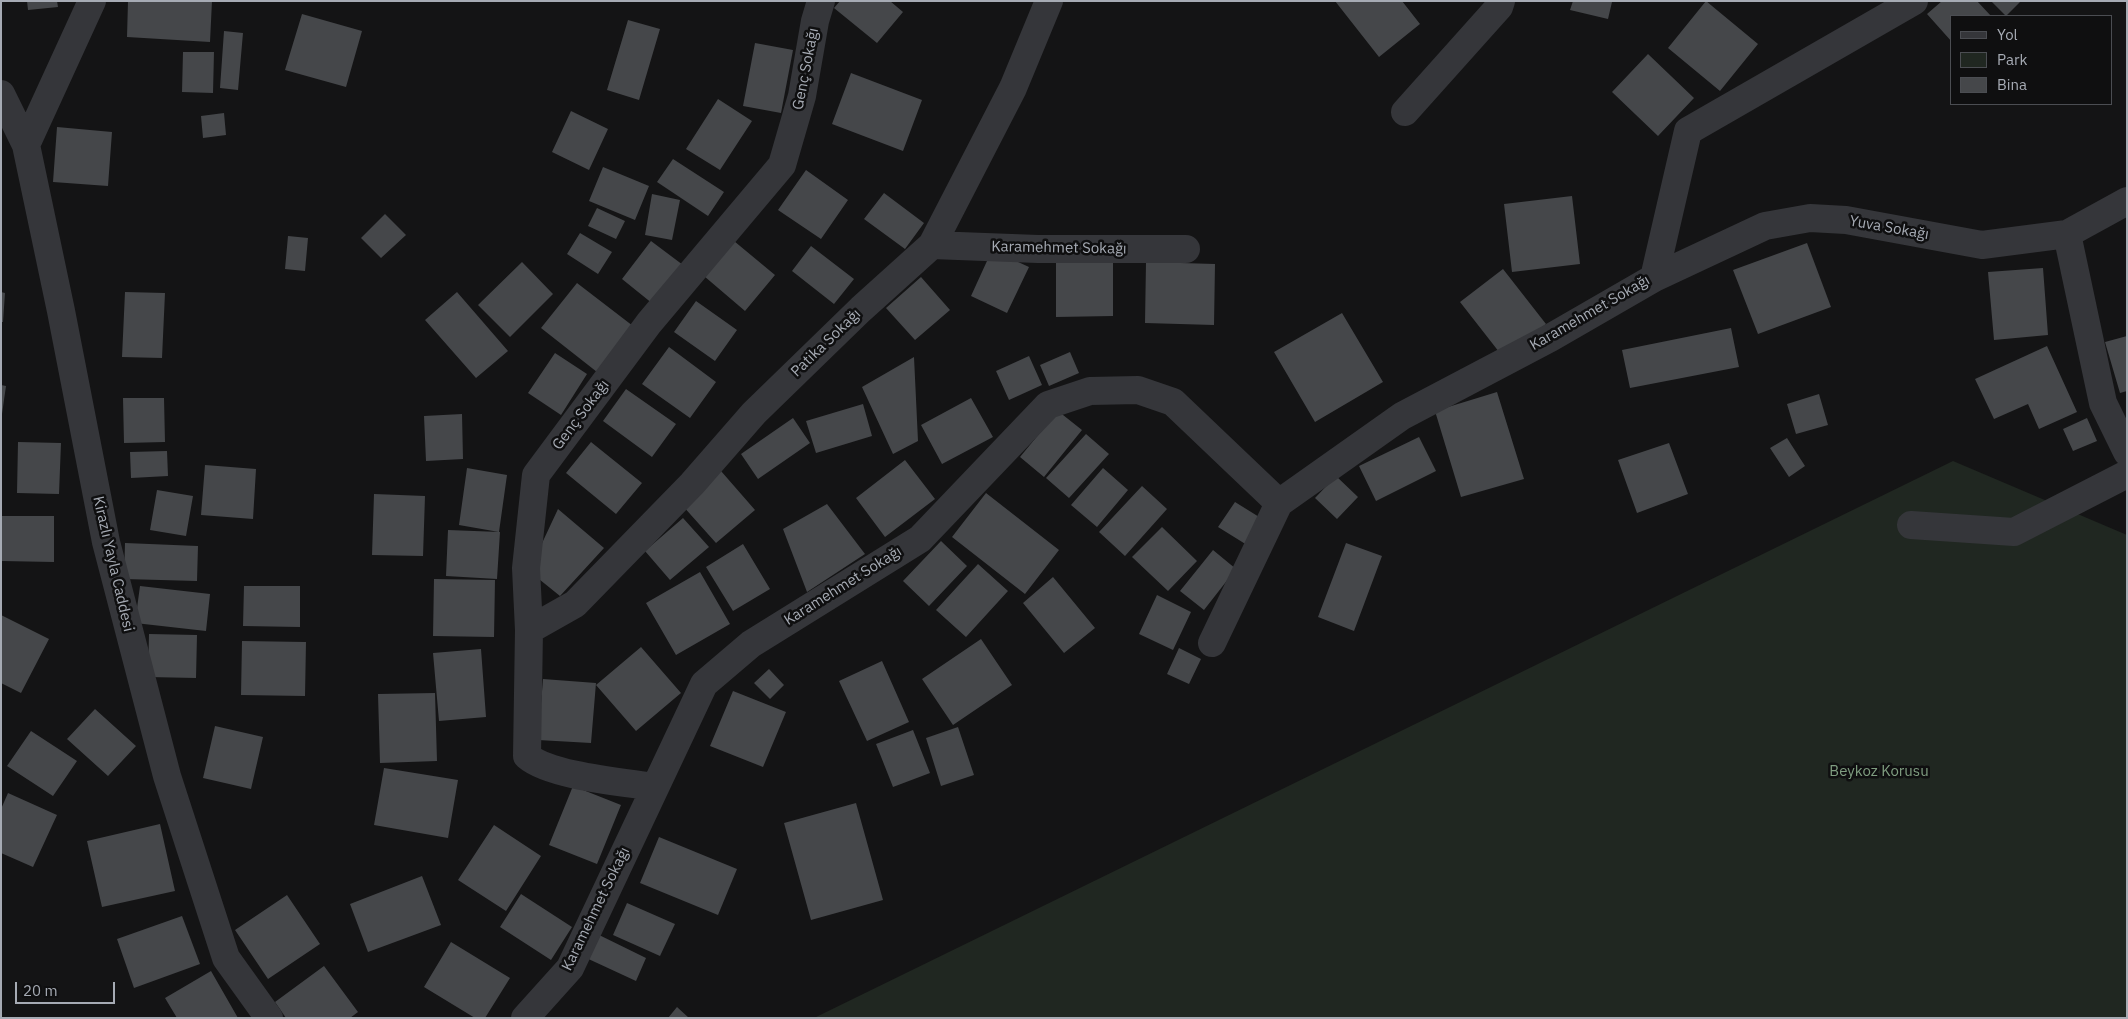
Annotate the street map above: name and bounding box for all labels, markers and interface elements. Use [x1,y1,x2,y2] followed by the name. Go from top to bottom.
[1950,15,2113,105] legend
[1997,25,2018,44] text: Yol
[789,27,823,111] street label: Genç Sokağı
[1997,50,2027,69] text: Park
[1997,75,2027,94] text: Bina
[1848,212,1930,244] street label: Yuva Sokağı
[991,238,1127,258] street label: Karamehmet Sokağı
[1527,271,1653,355] street label: Karamehmet Sokağı
[787,305,865,381] street label: Patika Sokağı
[549,376,613,454] street label: Genç Sokağı
[89,495,137,633] street label: Kirazlı Yayla Caddesi
[781,542,905,630] street label: Karamehmet Sokağı
[1829,763,1929,781] park label: Beykoz Korusu
[558,844,634,974] street label: Karamehmet Sokağı
[18,972,118,1004] scale bar
[23,981,58,1000] text: 20 m

